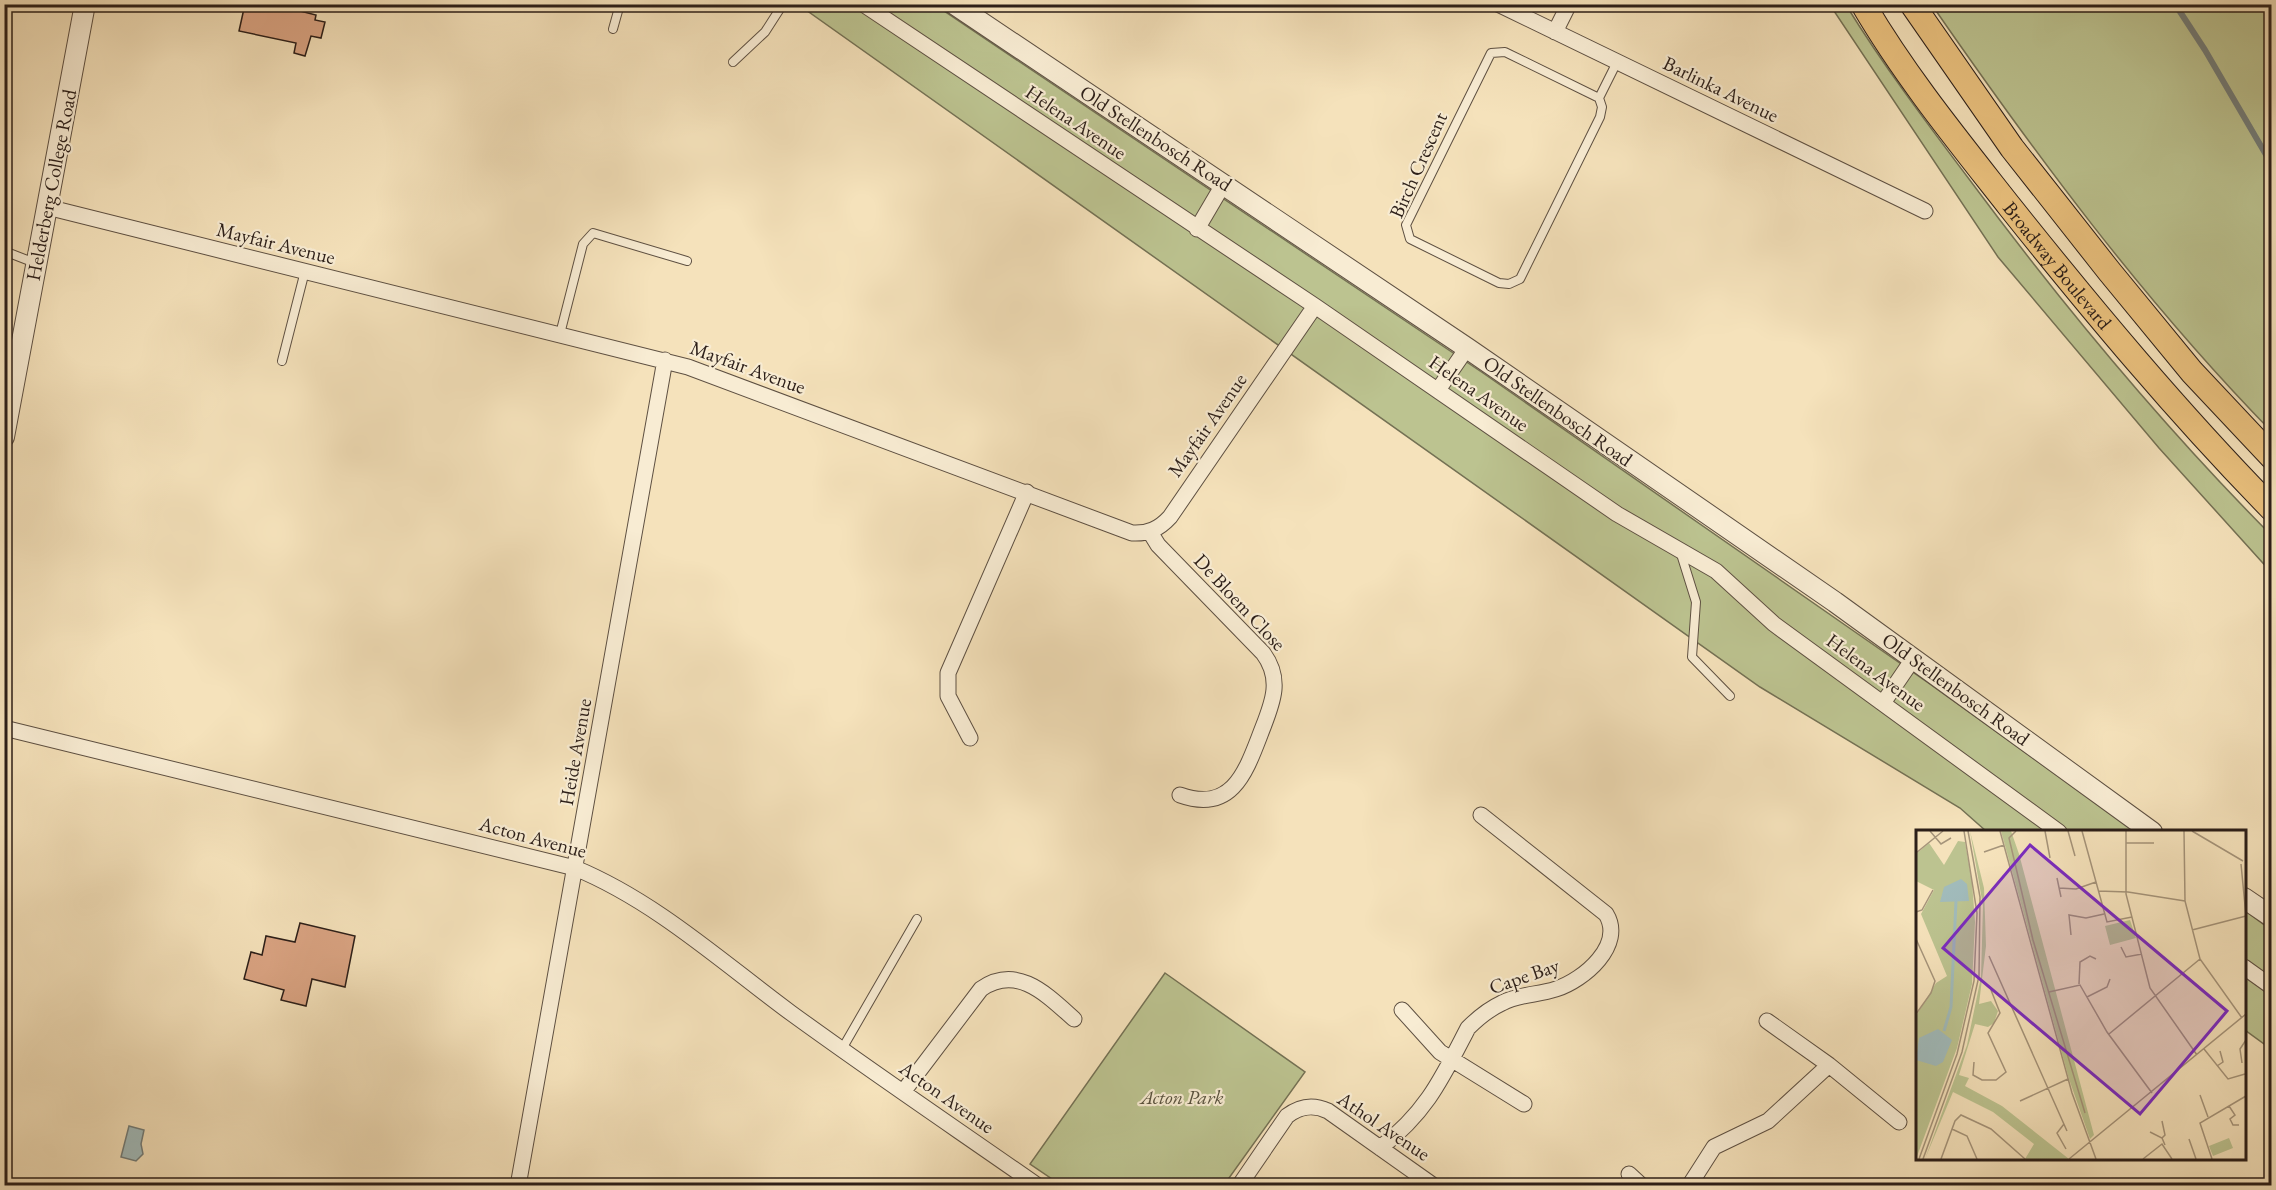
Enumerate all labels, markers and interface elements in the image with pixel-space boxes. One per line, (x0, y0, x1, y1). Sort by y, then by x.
street label: Barlinka Avenue (1659, 50, 1783, 128)
street label: Helena Avenue (1020, 79, 1132, 165)
street label: Old Stellenbosch Road (1075, 79, 1238, 197)
street label: Helderberg College Road (20, 86, 82, 283)
street label: Birch Crescent (1383, 107, 1453, 222)
street label: Broadway Boulevard (1997, 196, 2118, 335)
street label: Mayfair Avenue (214, 216, 338, 270)
street label: Mayfair Avenue (687, 334, 809, 400)
street label: Helena Avenue (1424, 349, 1534, 437)
street label: Old Stellenbosch Road (1478, 350, 1638, 473)
street label: Mayfair Avenue (1162, 368, 1252, 482)
street label: De Bloem Close (1188, 548, 1292, 656)
street label: Helena Avenue (1821, 627, 1931, 717)
street label: Old Stellenbosch Road (1877, 627, 2036, 752)
street label: Heide Avenue (553, 696, 597, 808)
street label: Acton Avenue (475, 810, 590, 864)
inset map (1916, 830, 2246, 1160)
street label: Cape Bay (1485, 952, 1563, 1000)
street label: Acton Avenue (894, 1054, 1000, 1139)
park label: Acton Park (1138, 1084, 1224, 1110)
street label: Athol Avenue (1332, 1085, 1435, 1167)

